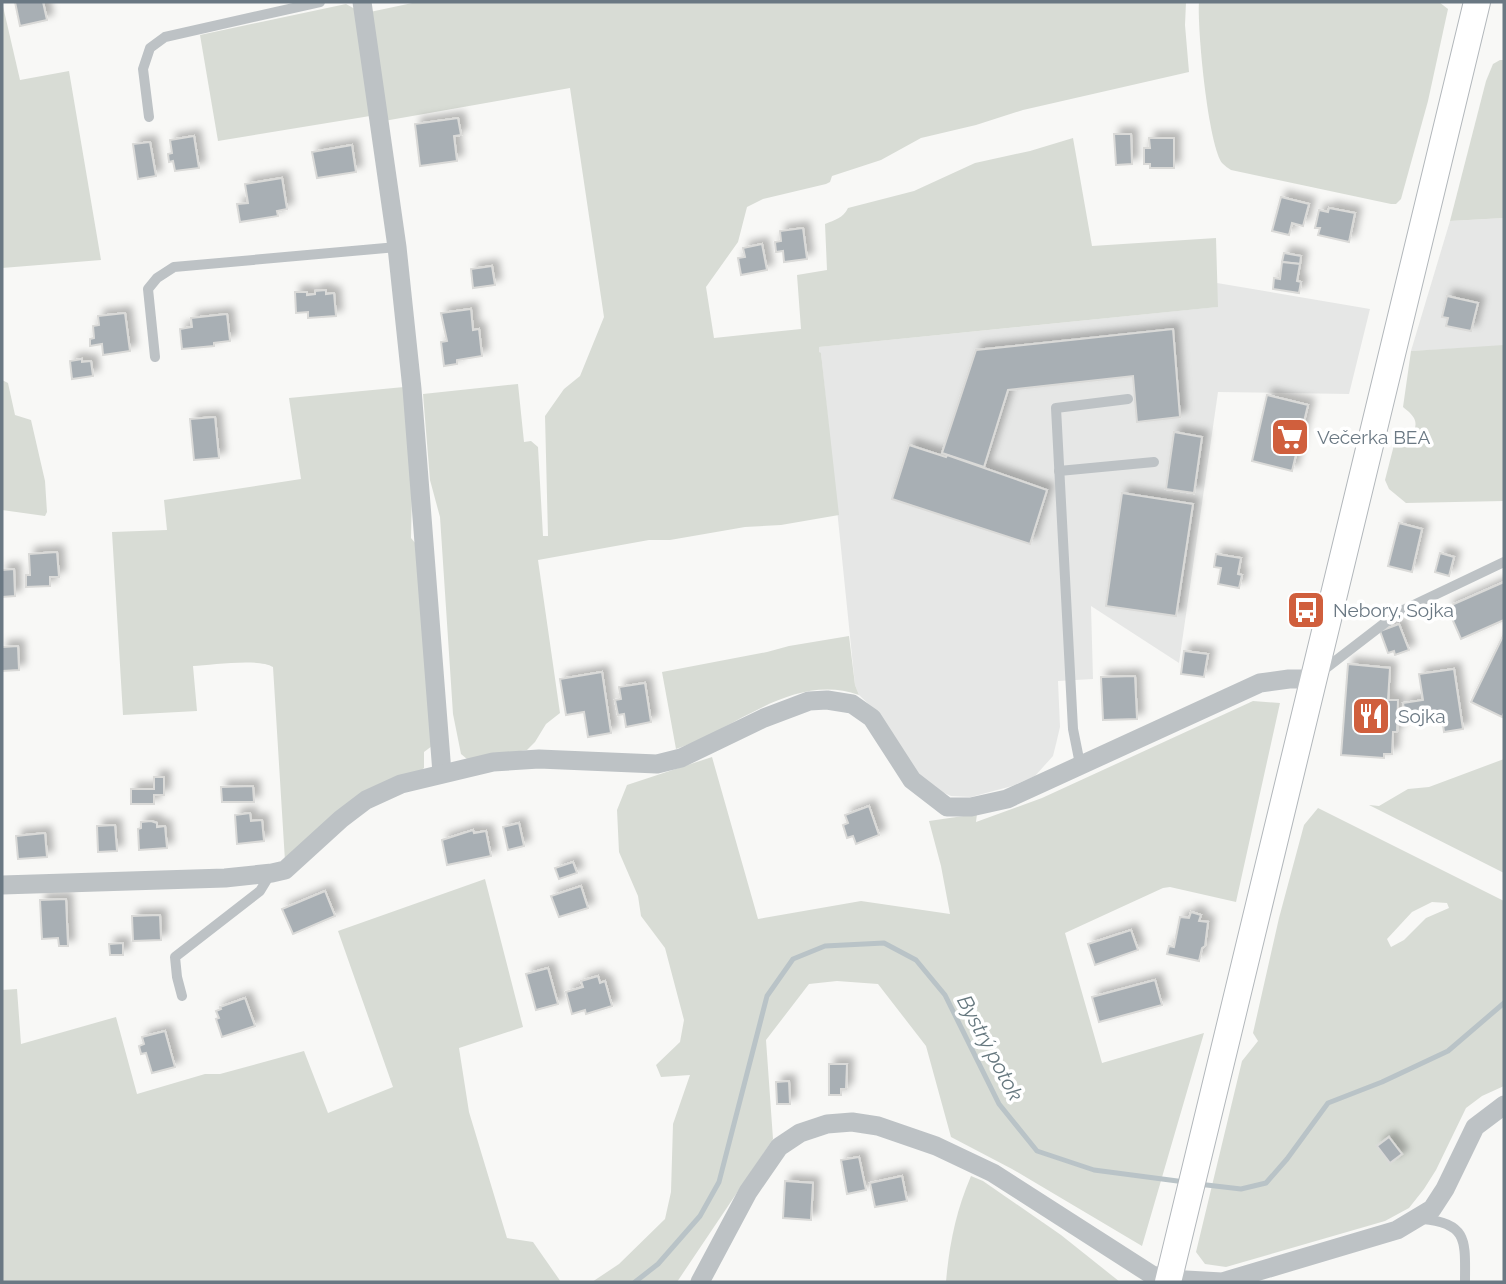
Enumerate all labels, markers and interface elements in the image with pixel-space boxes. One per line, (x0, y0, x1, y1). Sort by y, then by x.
supermarket icon: Večerka BEA (1269, 416, 1311, 458)
place label: Večerka BEA (1317, 426, 1430, 448)
bus stop icon: Nebory, Sojka (1285, 589, 1327, 631)
place label: Nebory, Sojka (1333, 599, 1454, 621)
restaurant icon: Sojka (1350, 695, 1392, 737)
place label: Sojka (1398, 705, 1446, 727)
water label: Bystrý potok (952, 991, 1029, 1105)

